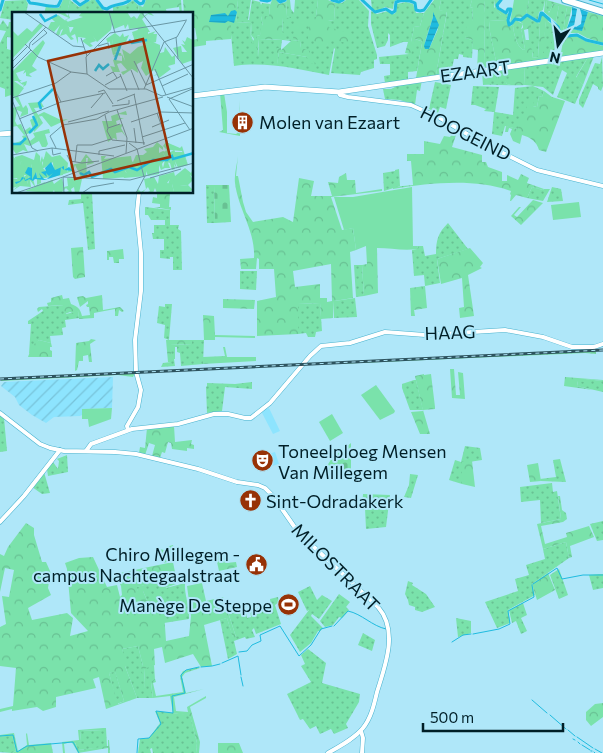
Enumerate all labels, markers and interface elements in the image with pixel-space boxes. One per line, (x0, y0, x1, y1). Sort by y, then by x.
inset map (12, 12, 194, 194)
north arrow (533, 20, 583, 70)
text: N (548, 49, 562, 68)
street label: EZAART (438, 55, 512, 87)
street label: HOOGEIND (417, 101, 515, 165)
building icon: Molen van Ezaart (231, 110, 255, 134)
place label: Molen van Ezaart (259, 111, 400, 133)
street label: HAAG (424, 320, 476, 344)
place label: Toneelploeg Mensen Van Millegem (278, 440, 446, 483)
theatre icon: Toneelploeg Mensen Van Millegem (250, 449, 274, 473)
church icon: Sint-Odradakerk (238, 489, 262, 513)
place label: Sint-Odradakerk (266, 490, 404, 512)
street label: MILOSTRAAT (287, 518, 385, 616)
place label: Chiro Millegem - campus Nachtegaalstraat (33, 543, 240, 586)
public building icon: Chiro Millegem - campus Nachtegaalstraat (244, 552, 268, 576)
sports icon: Manège De Steppe (276, 593, 300, 617)
place label: Manège De Steppe (119, 594, 272, 616)
scale bar (423, 700, 563, 732)
text: 500 m (430, 708, 474, 726)

